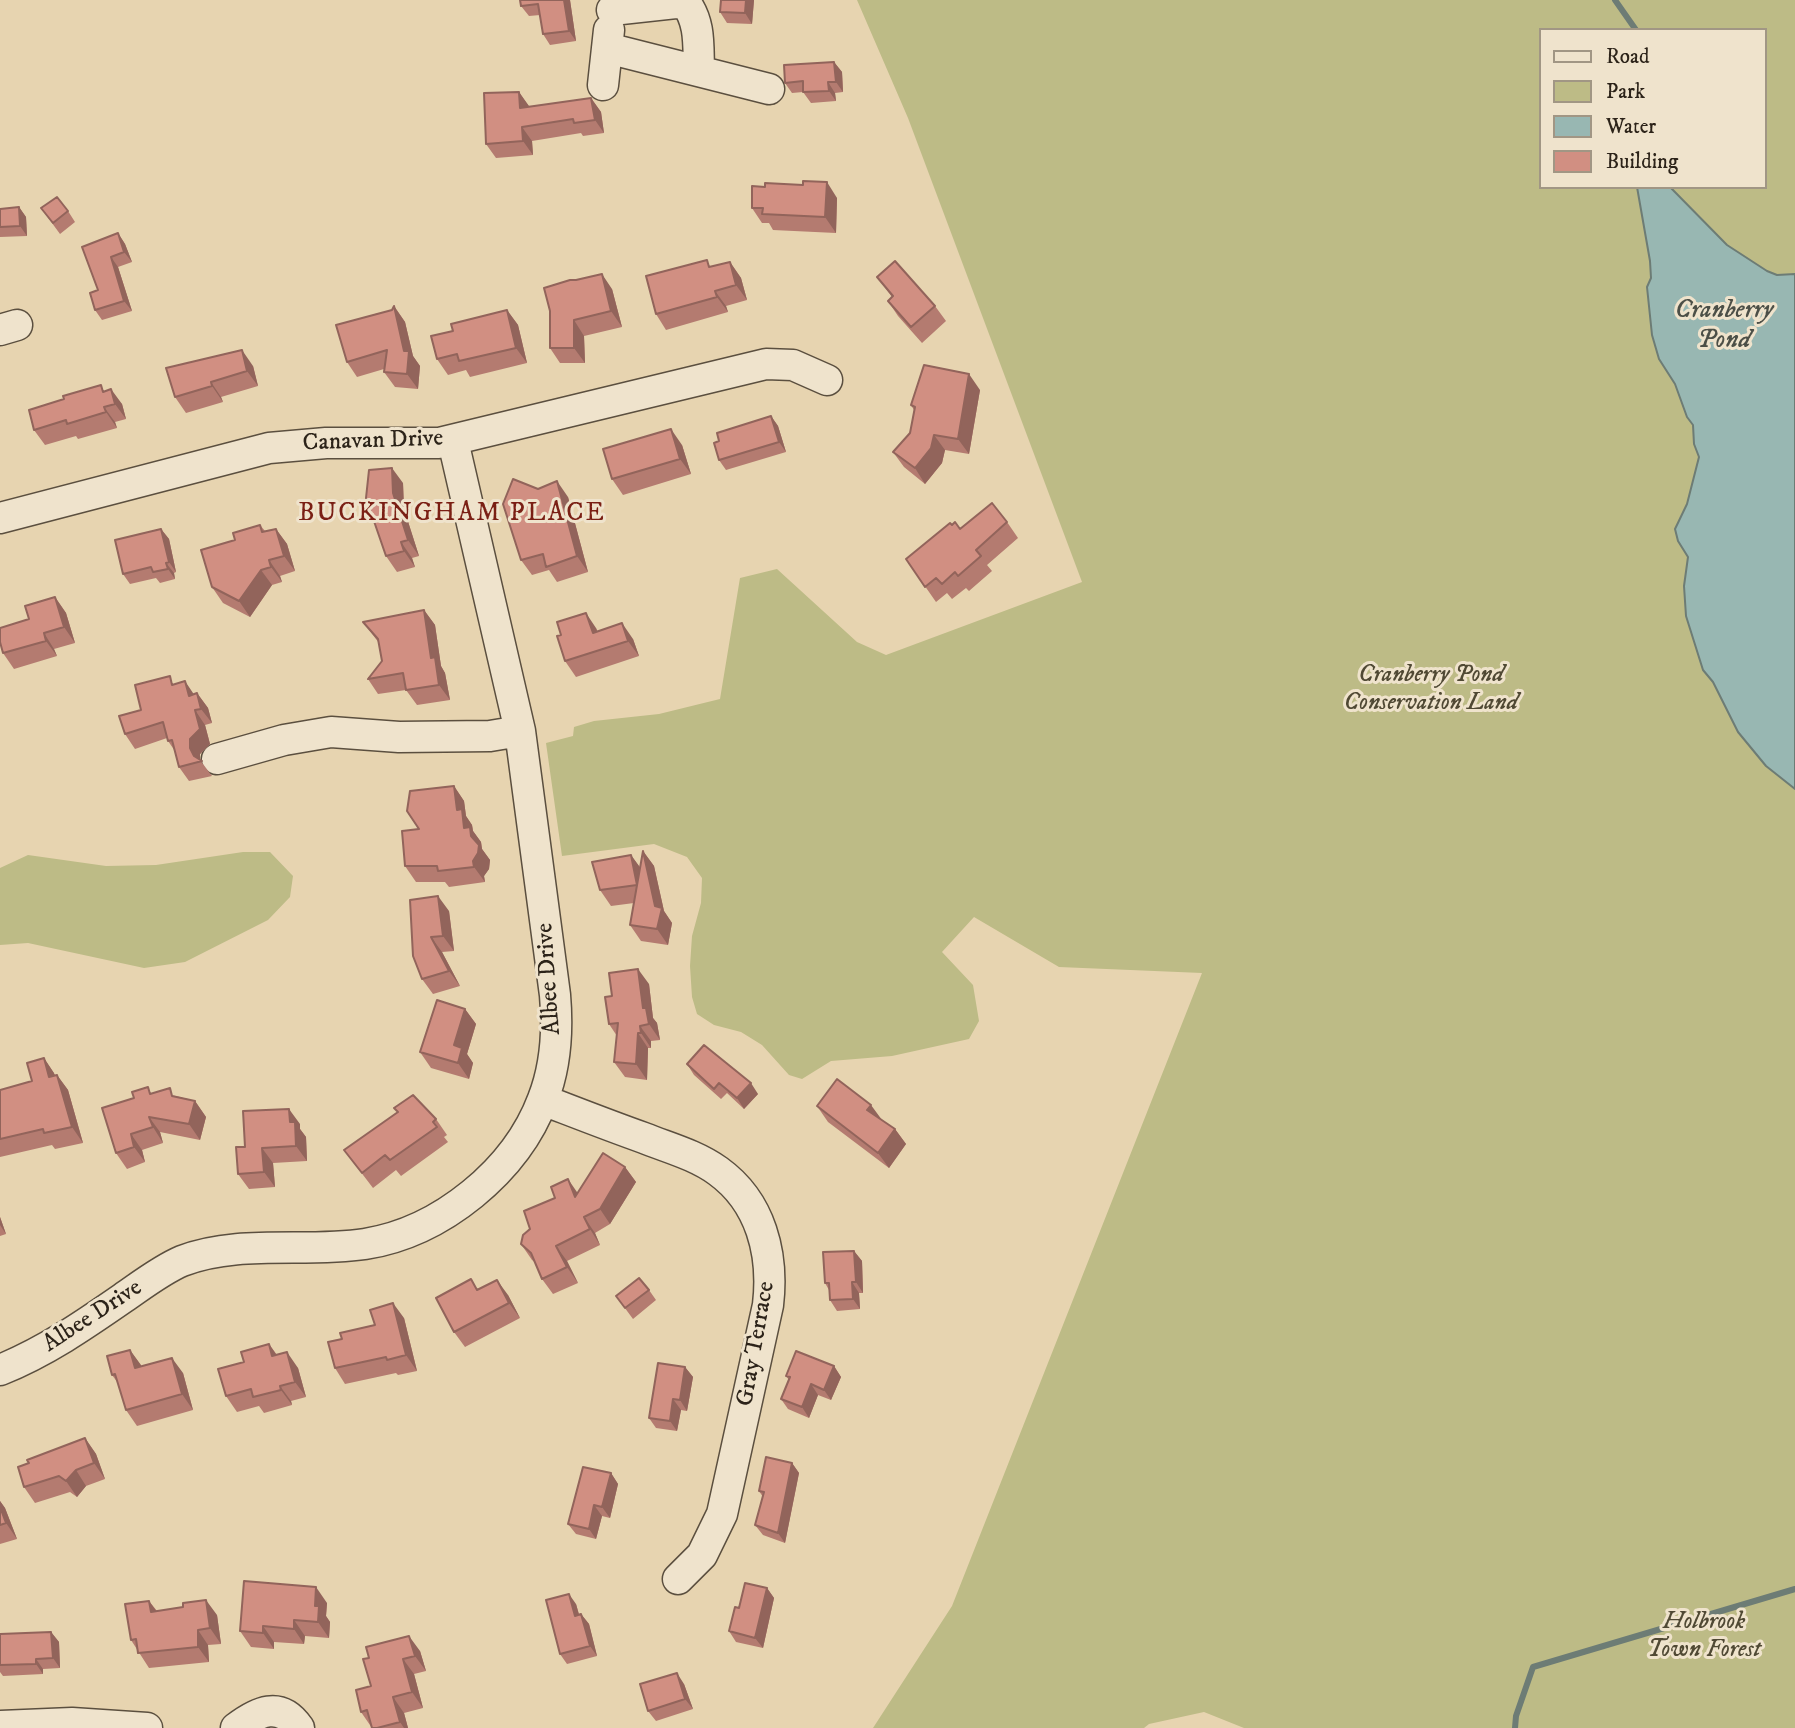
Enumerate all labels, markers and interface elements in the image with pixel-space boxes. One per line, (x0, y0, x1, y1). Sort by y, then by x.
legend (1540, 28, 1767, 189)
text: Road (1606, 44, 1650, 70)
text: Park (1606, 79, 1645, 105)
text: Water (1606, 114, 1656, 140)
text: Building (1606, 149, 1678, 175)
water label: Cranberry Pond (1675, 296, 1773, 358)
street label: Canavan Drive (302, 425, 444, 459)
district label: BUCKINGHAM PLACE (300, 499, 604, 531)
park label: Cranberry Pond Conservation Land (1344, 662, 1518, 718)
street label: Albee Drive (532, 922, 568, 1036)
street label: Albee Drive (38, 1274, 148, 1360)
street label: Gray Terrace (732, 1279, 782, 1409)
park label: Holbrook Town Forest (1647, 1609, 1761, 1665)

